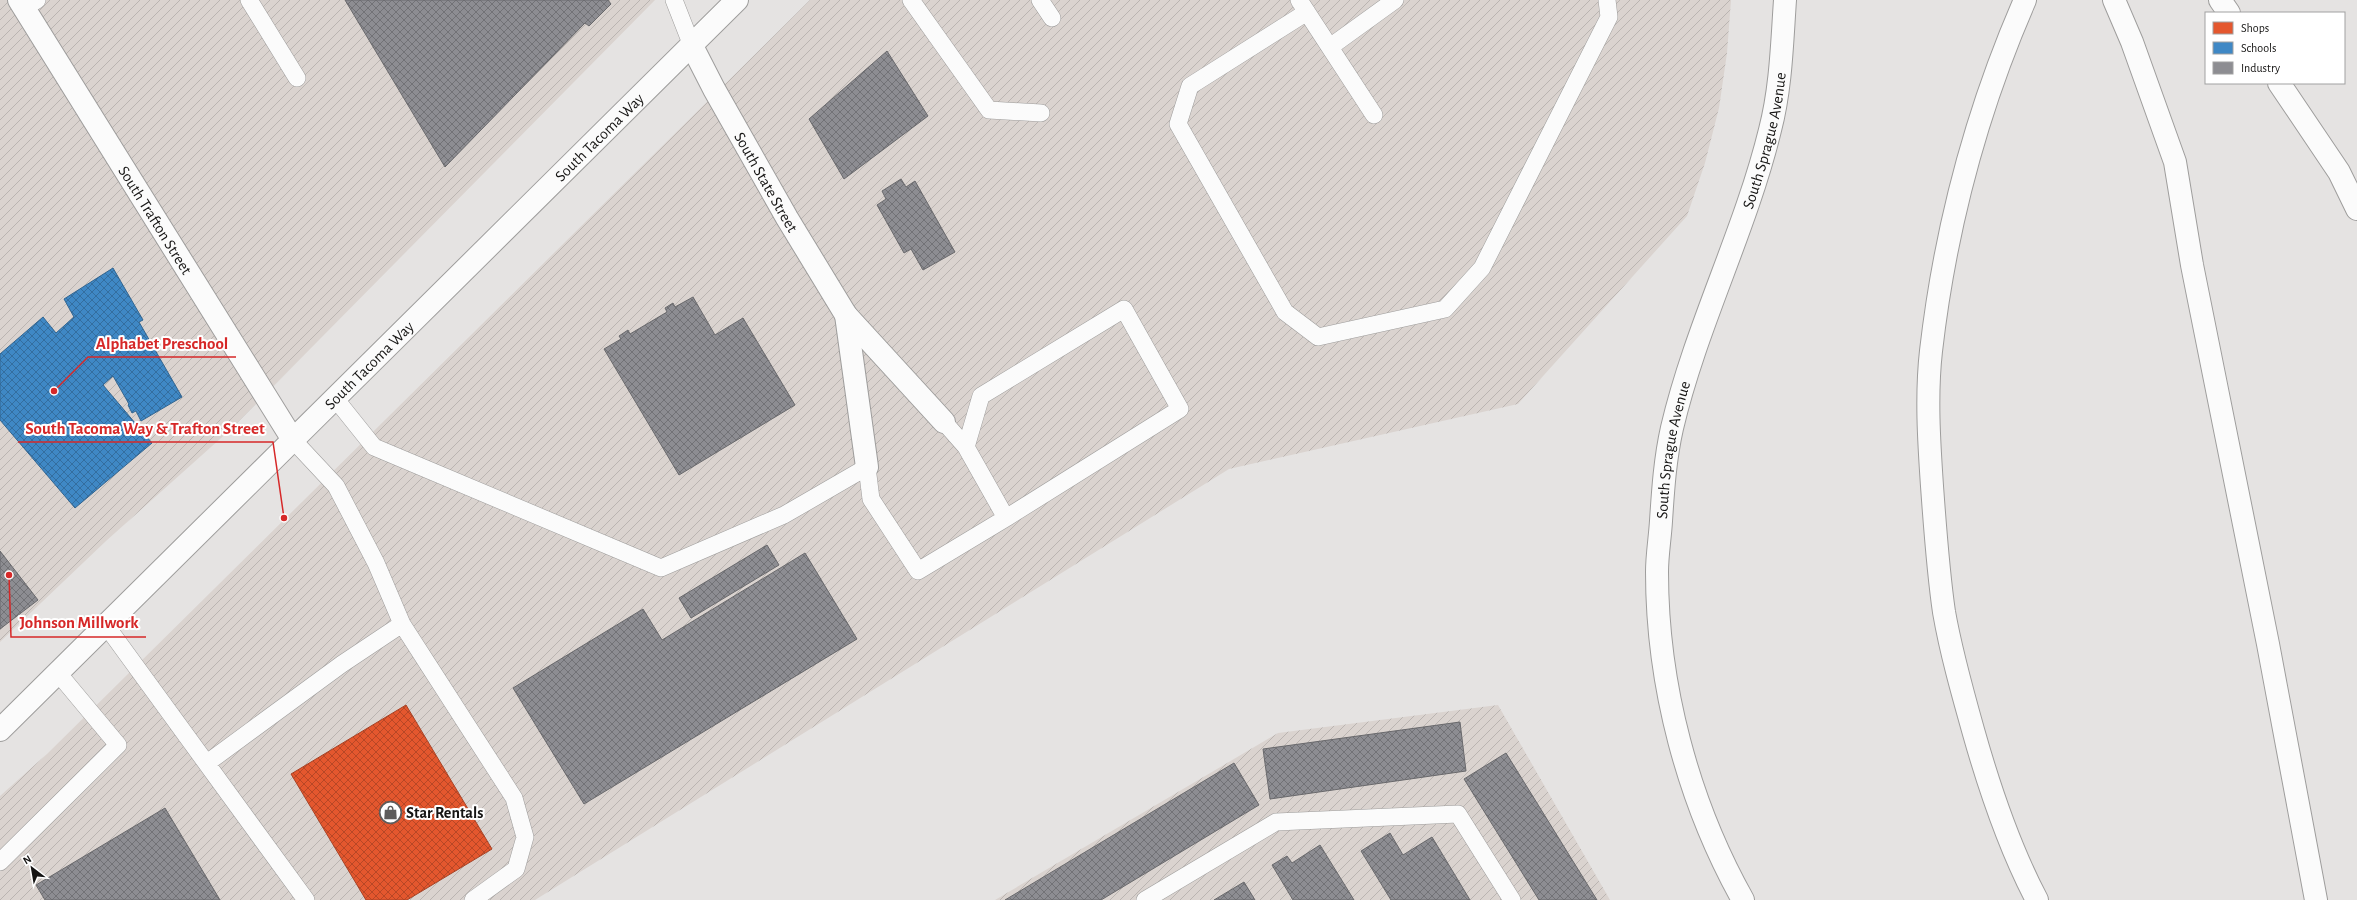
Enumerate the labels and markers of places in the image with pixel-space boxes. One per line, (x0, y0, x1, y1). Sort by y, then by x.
callout: Alphabet Preschool (88, 328, 236, 357)
callout: South Tacoma Way & Trafton Street (18, 413, 273, 442)
callout: Johnson Millwork (11, 608, 146, 637)
shop icon: Star Rentals (378, 799, 404, 825)
place label: Star Rentals (406, 805, 483, 821)

